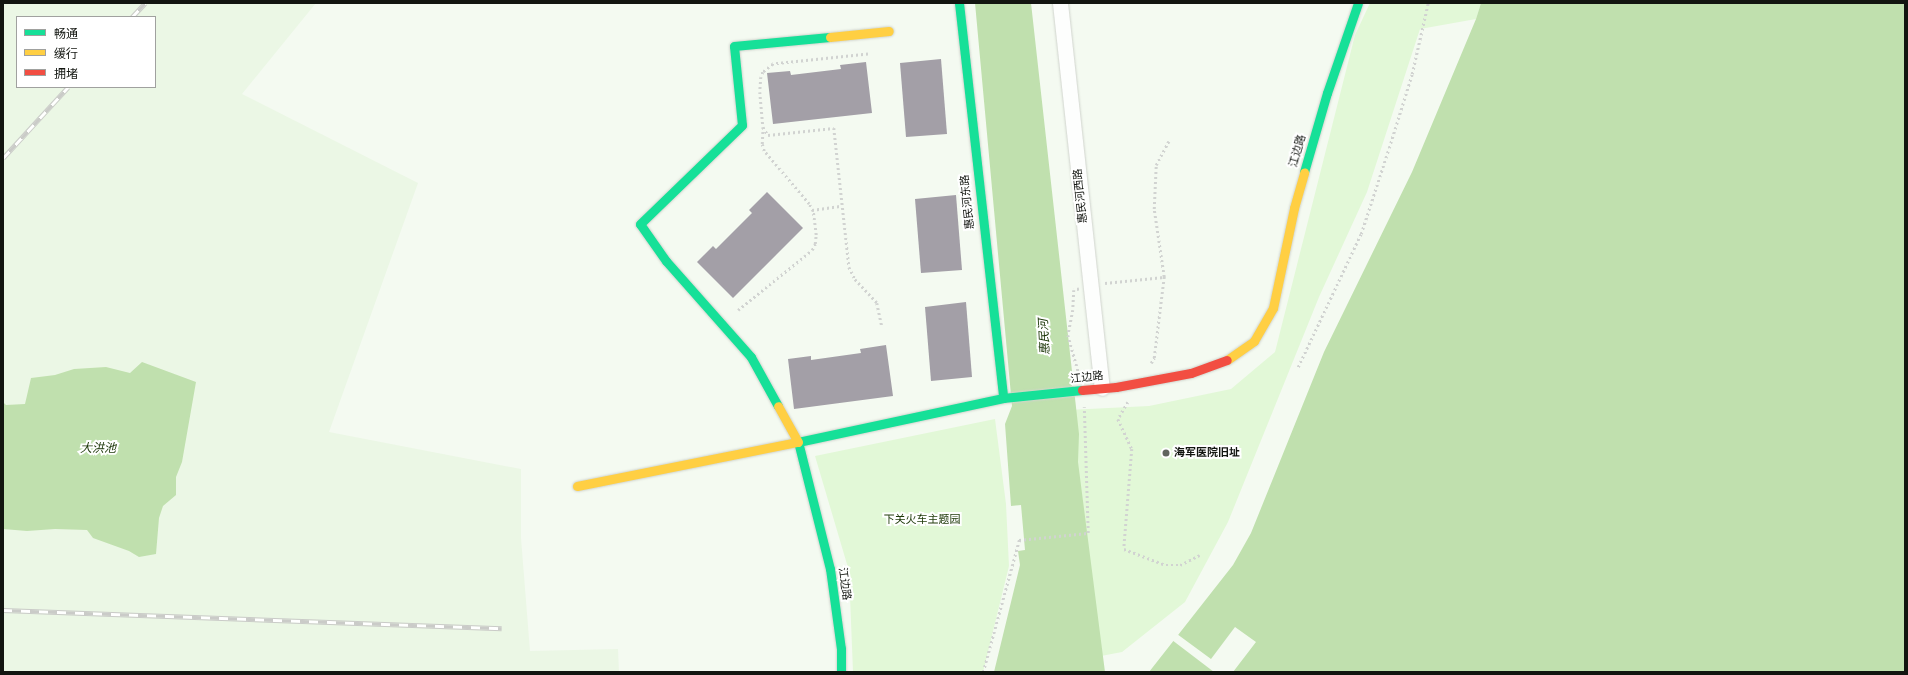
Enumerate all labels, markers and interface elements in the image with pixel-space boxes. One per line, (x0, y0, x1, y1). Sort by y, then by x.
legend (16, 16, 156, 88)
text: 畅通 (54, 27, 78, 41)
text: 缓行 (54, 47, 78, 61)
text: 拥堵 (54, 67, 78, 81)
street label: 江边路 (1287, 133, 1309, 169)
street label: 惠民河西路 (1072, 168, 1090, 224)
street label: 惠民河东路 (959, 174, 977, 230)
water label: 惠民河 (1037, 319, 1053, 355)
street label: 江边路 (1070, 370, 1104, 386)
water label: 大洪池 (80, 442, 116, 456)
place label: 海军医院旧址 (1174, 446, 1240, 460)
marker: 海军医院旧址 (1161, 448, 1171, 458)
park label: 下关火车主题园 (884, 513, 960, 527)
street label: 江边路 (835, 567, 853, 601)

